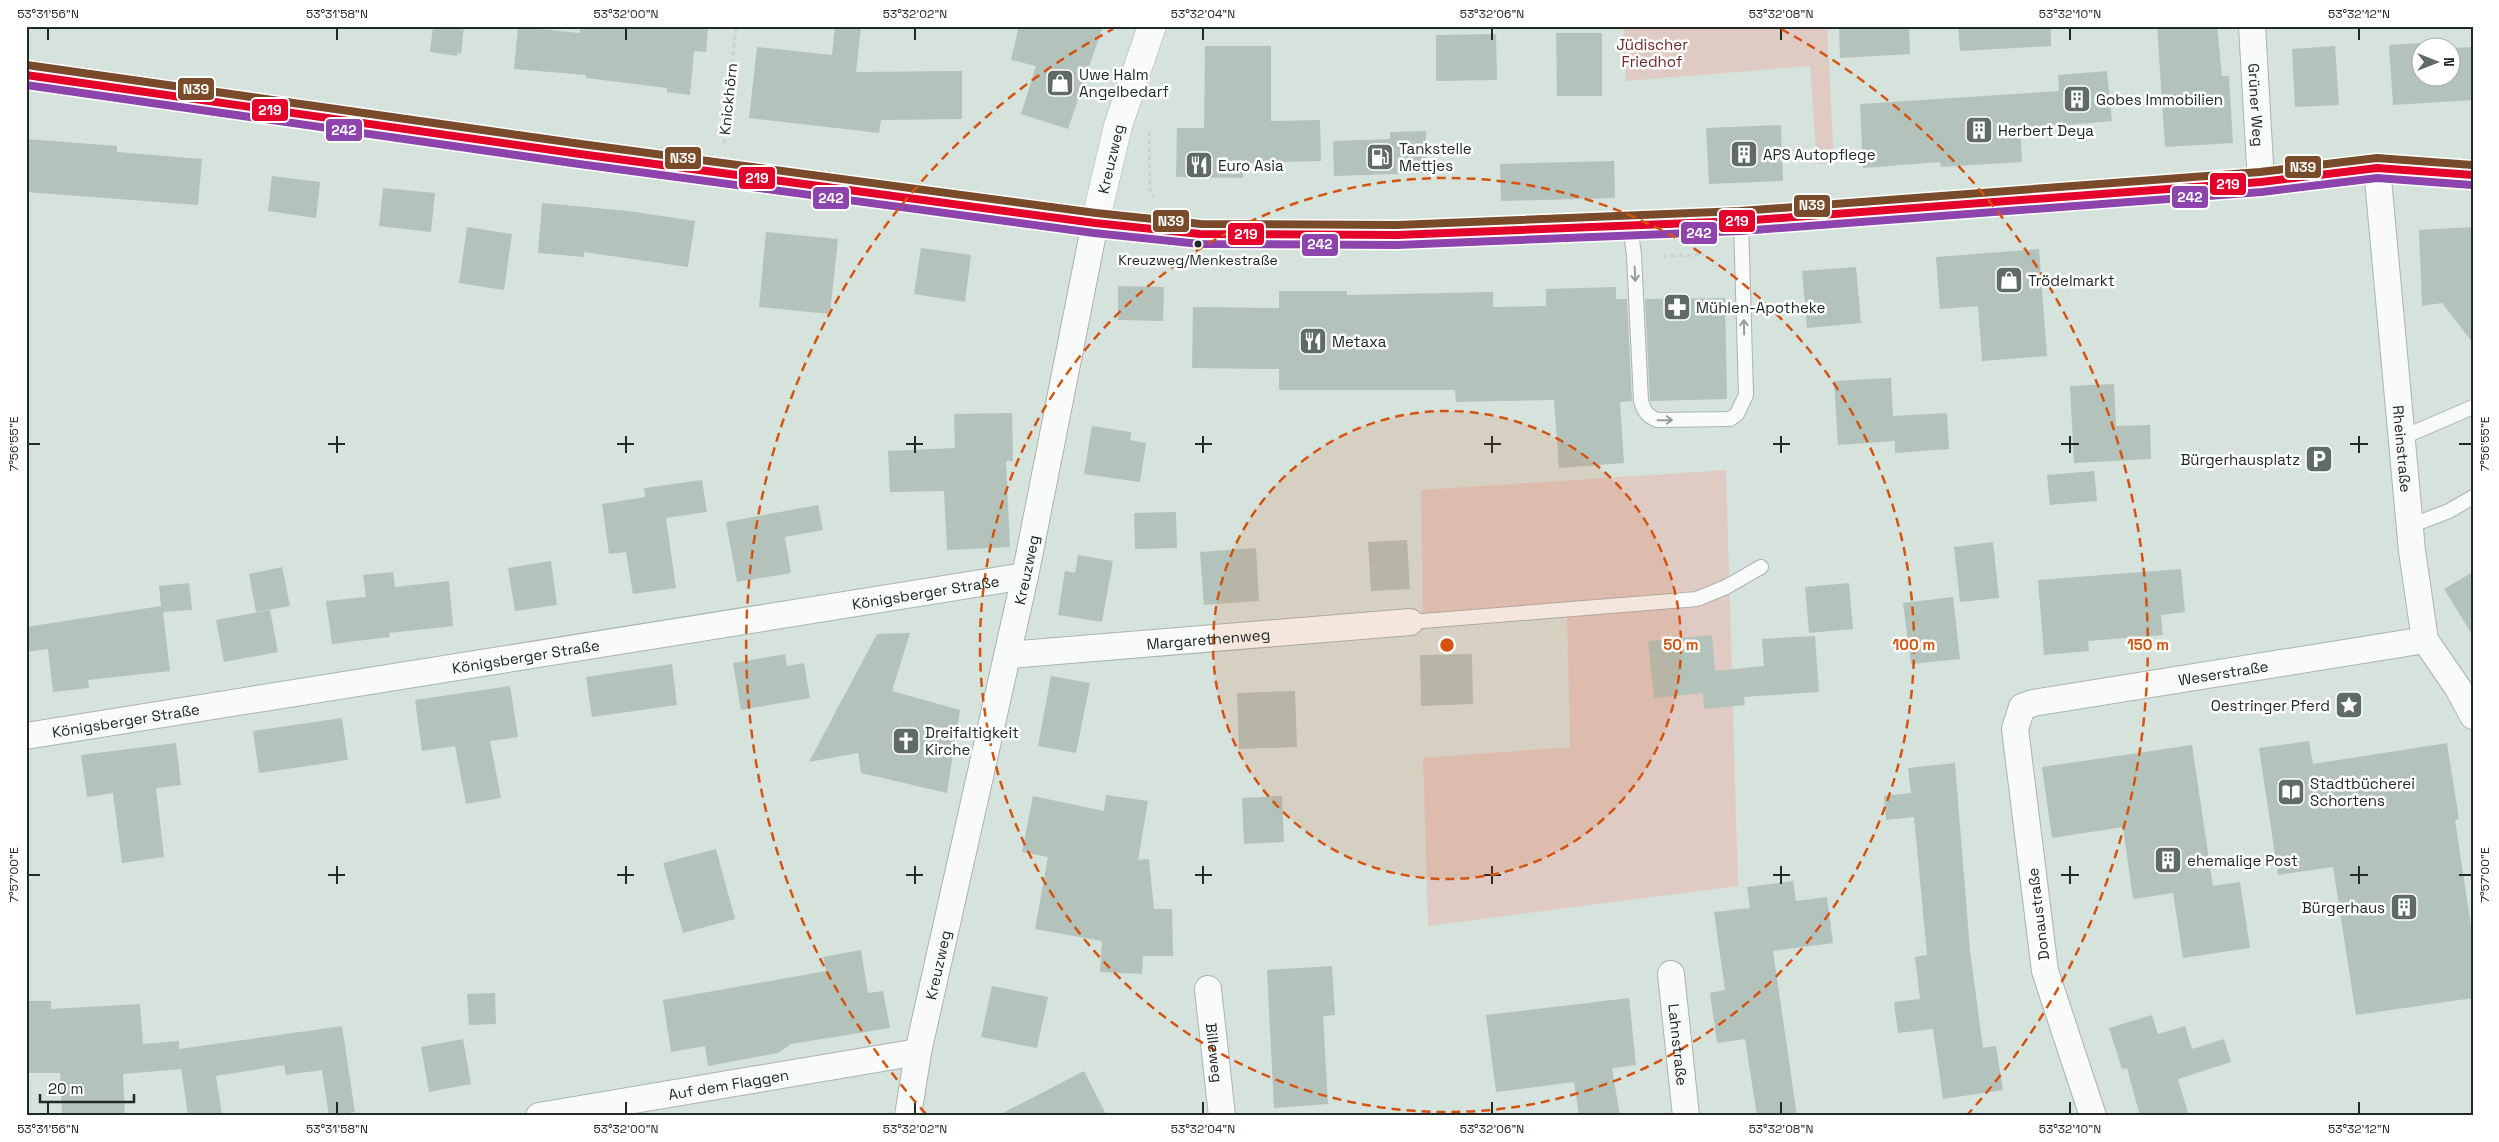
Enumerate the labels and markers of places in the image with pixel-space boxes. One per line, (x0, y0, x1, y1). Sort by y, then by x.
place label: Uwe Halm Angelbedarf (1079, 65, 1169, 101)
shop icon: Uwe Halm Angelbedarf (1045, 68, 1075, 98)
building icon: Gobes Immobilien (2062, 84, 2092, 114)
place label: Gobes Immobilien (2096, 90, 2223, 109)
building icon: Herbert Deya (1964, 115, 1994, 145)
place label: Herbert Deya (1998, 121, 2094, 140)
place label: Tankstelle Mettjes (1399, 139, 1472, 175)
building icon: APS Autopflege (1729, 139, 1759, 169)
fuel station icon: Tankstelle Mettjes (1365, 142, 1395, 172)
place label: APS Autopflege (1763, 145, 1876, 164)
restaurant icon: Euro Asia (1184, 150, 1214, 180)
place label: Euro Asia (1218, 156, 1284, 175)
marker: Kreuzweg/Menkestraße (1193, 239, 1203, 249)
place label: Kreuzweg/Menkestraße (1118, 251, 1278, 269)
shop icon: Trödelmarkt (1994, 265, 2024, 295)
place label: Trödelmarkt (2028, 271, 2115, 290)
pharmacy icon: Mühlen-Apotheke (1662, 292, 1692, 322)
place label: Mühlen-Apotheke (1696, 298, 1825, 317)
restaurant icon: Metaxa (1298, 326, 1328, 356)
place label: Metaxa (1332, 332, 1387, 351)
parking icon: Bürgerhausplatz (2304, 444, 2334, 474)
place label: Bürgerhausplatz (2180, 450, 2300, 469)
centre of rings (1438, 636, 1456, 654)
place icon: Oestringer Pferd (2334, 690, 2364, 720)
place label: Oestringer Pferd (2211, 696, 2330, 715)
place label: Dreifaltigkeit Kirche (925, 723, 1019, 759)
church icon: Dreifaltigkeit Kirche (891, 726, 921, 756)
place label: Stadtbücherei Schortens (2310, 774, 2415, 810)
library icon: Stadtbücherei Schortens (2276, 777, 2306, 807)
building icon: ehemalige Post (2153, 845, 2183, 875)
place label: ehemalige Post (2187, 851, 2298, 870)
building icon: Bürgerhaus (2389, 892, 2419, 922)
place label: Bürgerhaus (2302, 898, 2385, 917)

